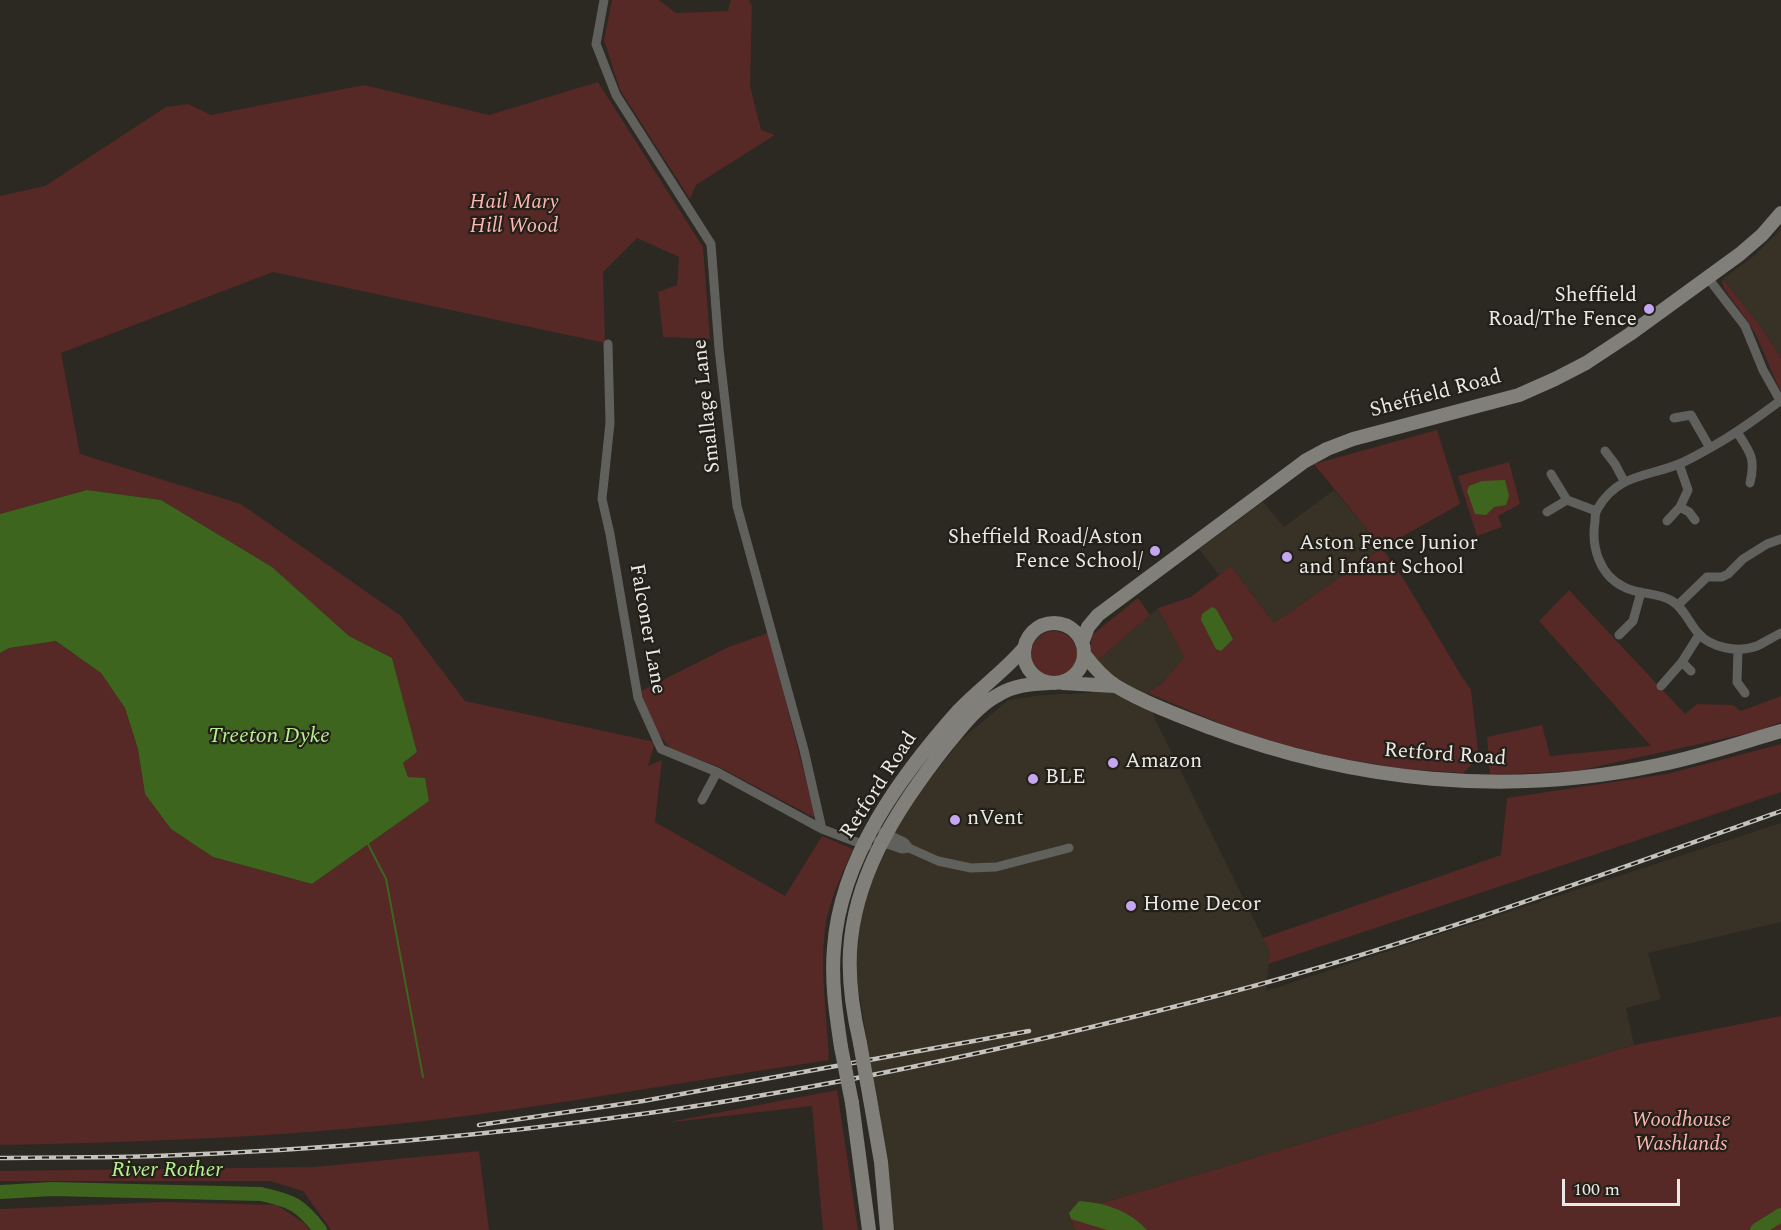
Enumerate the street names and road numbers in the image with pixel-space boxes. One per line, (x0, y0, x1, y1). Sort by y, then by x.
street label: Smallage Lane (688, 338, 728, 474)
street label: Sheffield Road (1367, 365, 1505, 425)
street label: Falconer Lane (622, 562, 670, 696)
street label: Retford Road (836, 728, 924, 844)
street label: Retford Road (1383, 739, 1507, 773)

